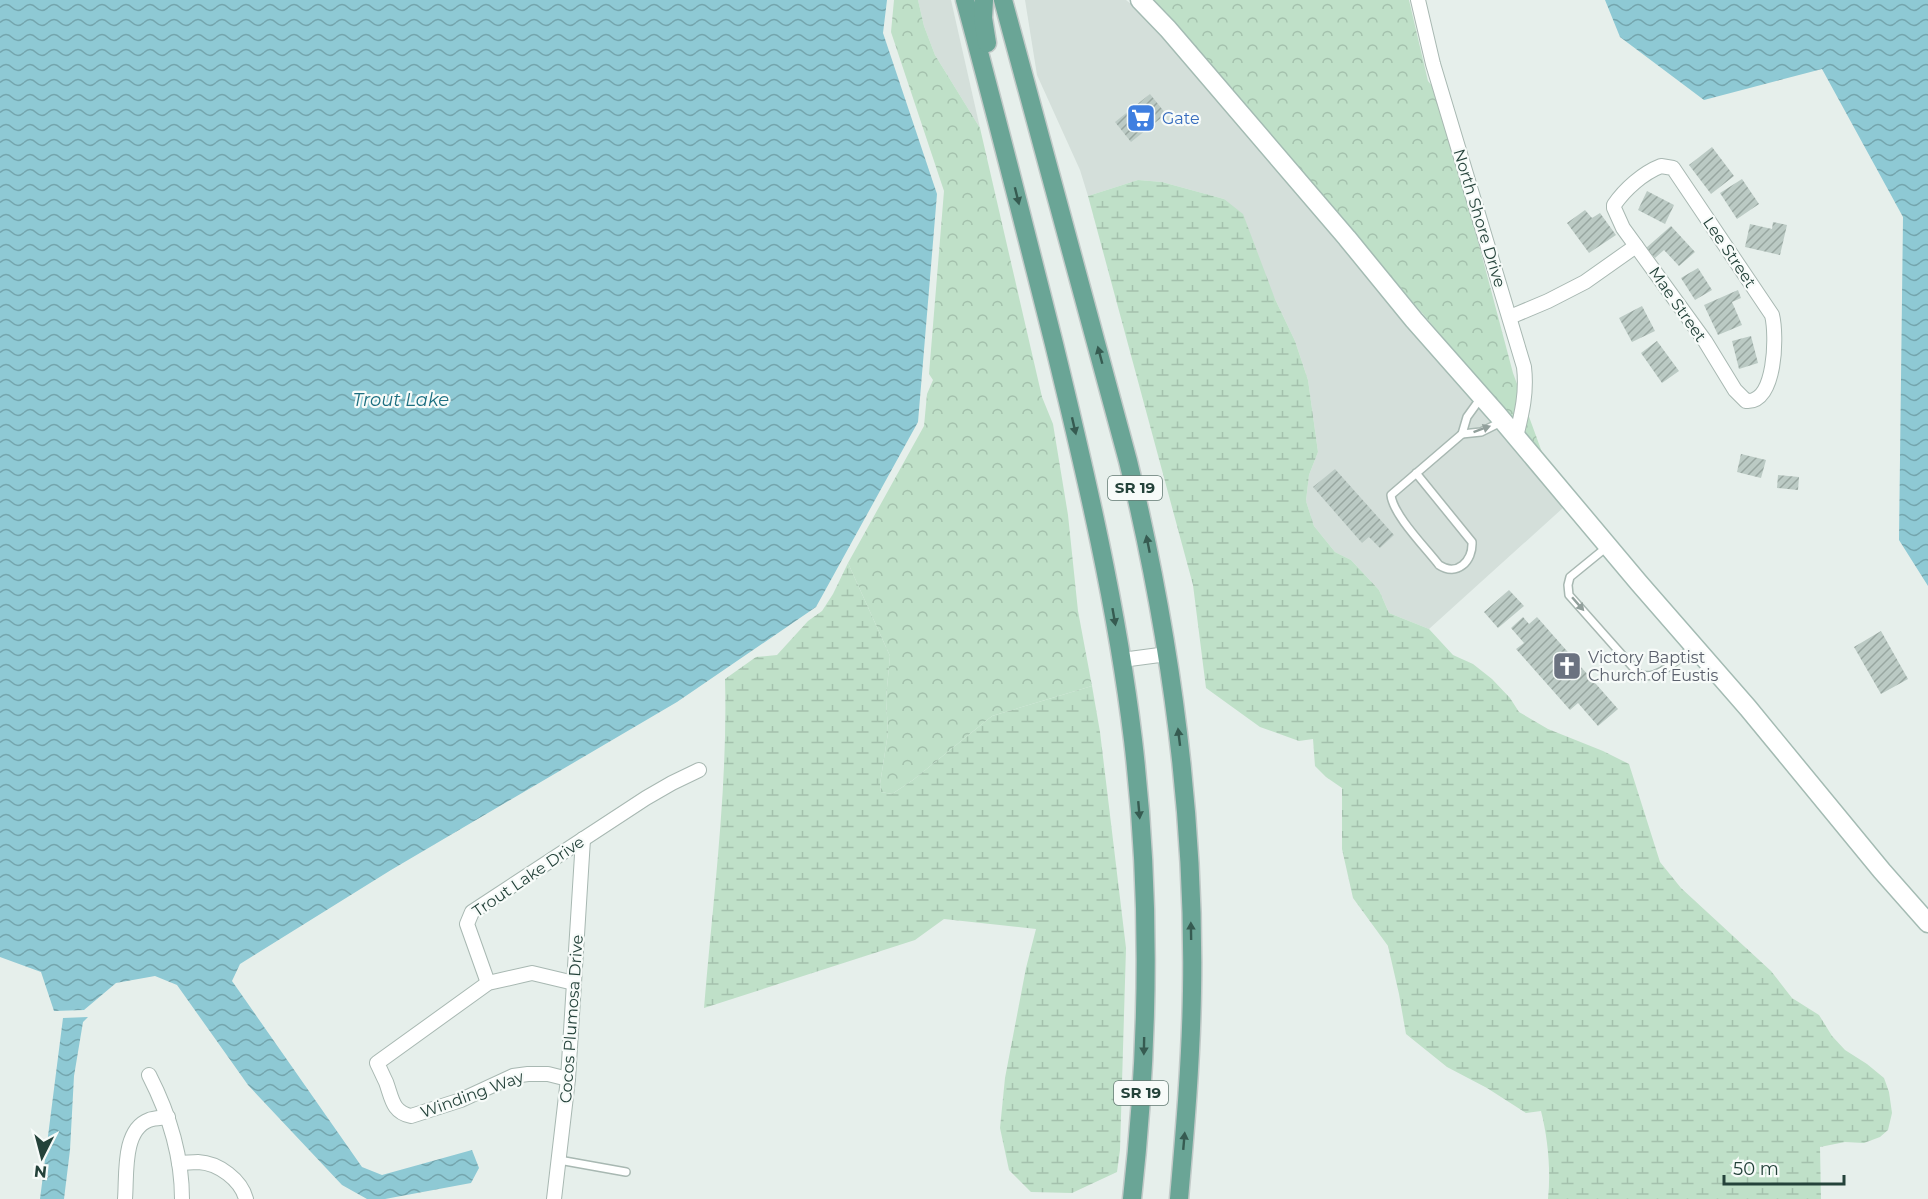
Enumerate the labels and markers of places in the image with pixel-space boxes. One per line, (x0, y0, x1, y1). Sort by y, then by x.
supermarket icon: Gate (1125, 102, 1157, 134)
place label: Gate (1162, 109, 1200, 128)
place label: Victory Baptist Church of Eustis (1588, 648, 1719, 685)
church icon: Victory Baptist Church of Eustis (1551, 650, 1583, 682)

